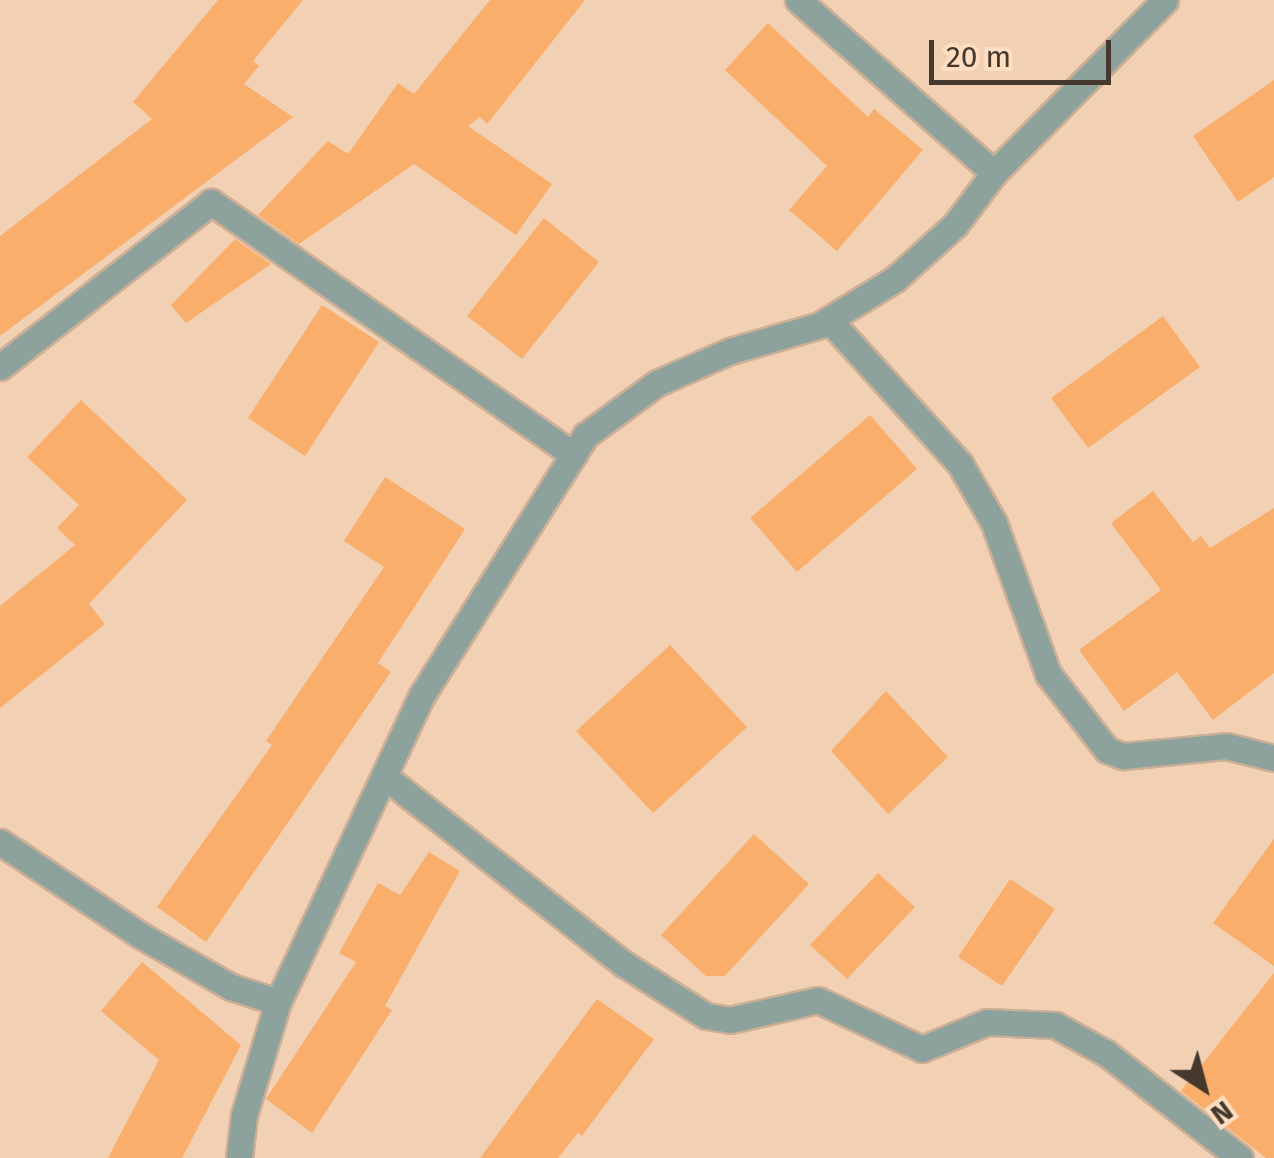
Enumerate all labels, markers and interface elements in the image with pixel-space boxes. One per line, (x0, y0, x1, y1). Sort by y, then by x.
scale bar (934, 20, 1116, 82)
text: 20 m (946, 39, 1011, 75)
north arrow (1154, 1038, 1254, 1138)
text: N (1205, 1094, 1239, 1131)

